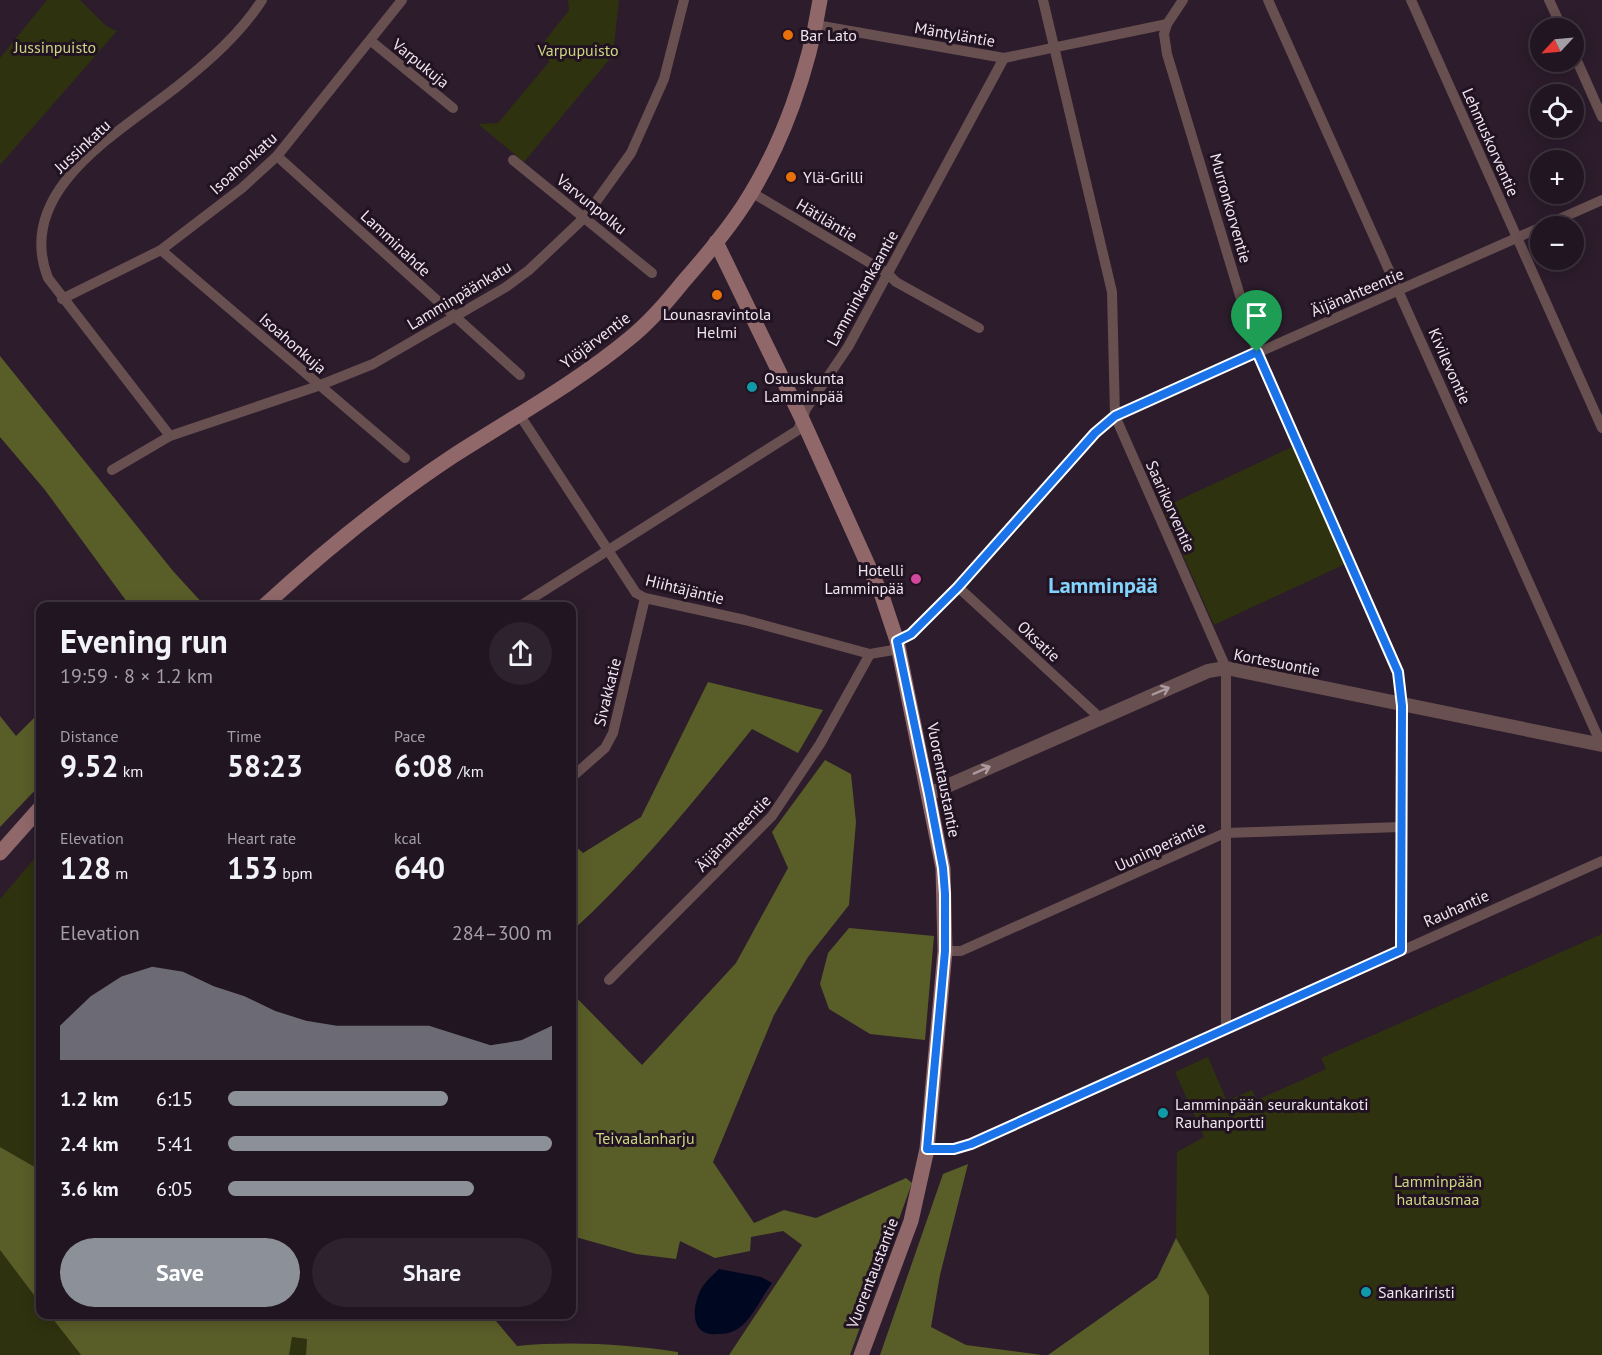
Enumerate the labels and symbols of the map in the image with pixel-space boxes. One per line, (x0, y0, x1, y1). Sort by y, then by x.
street label: Mäntyläntie (913, 17, 997, 51)
north arrow (1530, 18, 1584, 72)
place label: Bar Lato (800, 25, 857, 45)
marker: Bar Lato (781, 28, 795, 42)
street label: Varpukuja (388, 33, 454, 92)
park label: Jussinpuisto (13, 37, 96, 57)
park label: Varpupuisto (536, 40, 619, 60)
street label: Lehmuskorventie (1458, 85, 1524, 199)
street label: Jussinkatu (49, 115, 114, 178)
street label: Isoahonkatu (205, 128, 281, 198)
street label: Murronkorventie (1206, 151, 1256, 265)
place label: Ylä-Grilli (803, 167, 863, 187)
street label: Varvunpolku (552, 169, 631, 239)
marker: Ylä-Grilli (784, 170, 798, 184)
street label: Hätiläntie (793, 194, 861, 246)
street label: Lamminahde (357, 206, 435, 280)
street label: Lamminkankaantie (822, 227, 902, 349)
street label: Lamminpäänkatu (403, 256, 515, 334)
street label: Äijänahteentie (1307, 263, 1407, 321)
marker: Lounasravintola Helmi (710, 288, 724, 302)
pin (1231, 290, 1282, 352)
place label: Lounasravintola Helmi (663, 304, 771, 342)
street label: Ylöjärventie (556, 307, 634, 373)
street label: Isoahonkuja (255, 308, 331, 378)
street label: Kivilevontie (1424, 325, 1476, 407)
place label: Osuuskunta Lamminpää (764, 368, 844, 406)
marker: Osuuskunta Lamminpää (745, 380, 759, 394)
street label: Saarikorventie (1142, 457, 1200, 555)
place label: Hotelli Lamminpää (825, 560, 904, 598)
street label: Hiihtäjäntie (644, 570, 726, 608)
district label: Lamminpää (1048, 571, 1158, 599)
marker: Hotelli Lamminpää (909, 572, 923, 586)
street label: Oksatie (1013, 616, 1065, 666)
street label: Kortesuontie (1232, 644, 1322, 680)
street label: Sivakkatie (589, 656, 625, 728)
one-way arrow (1151, 685, 1169, 696)
street label: Vuorentaustantie (923, 720, 965, 839)
one-way arrow (973, 764, 991, 776)
street label: Äijänahteentie (691, 790, 775, 876)
street label: Uuninperäntie (1112, 816, 1208, 876)
street label: Rauhantie (1420, 885, 1492, 931)
place label: Lamminpään seurakuntakoti Rauhanportti (1175, 1094, 1369, 1132)
marker: Lamminpään seurakuntakoti Rauhanportti (1156, 1106, 1170, 1120)
park label: Teivaalanharju (595, 1128, 695, 1148)
park label: Lamminpään hautausmaa (1394, 1171, 1482, 1209)
street label: Vuorentaustantie (841, 1215, 902, 1332)
place label: Sankariristi (1378, 1282, 1455, 1302)
marker: Sankariristi (1359, 1285, 1373, 1299)

